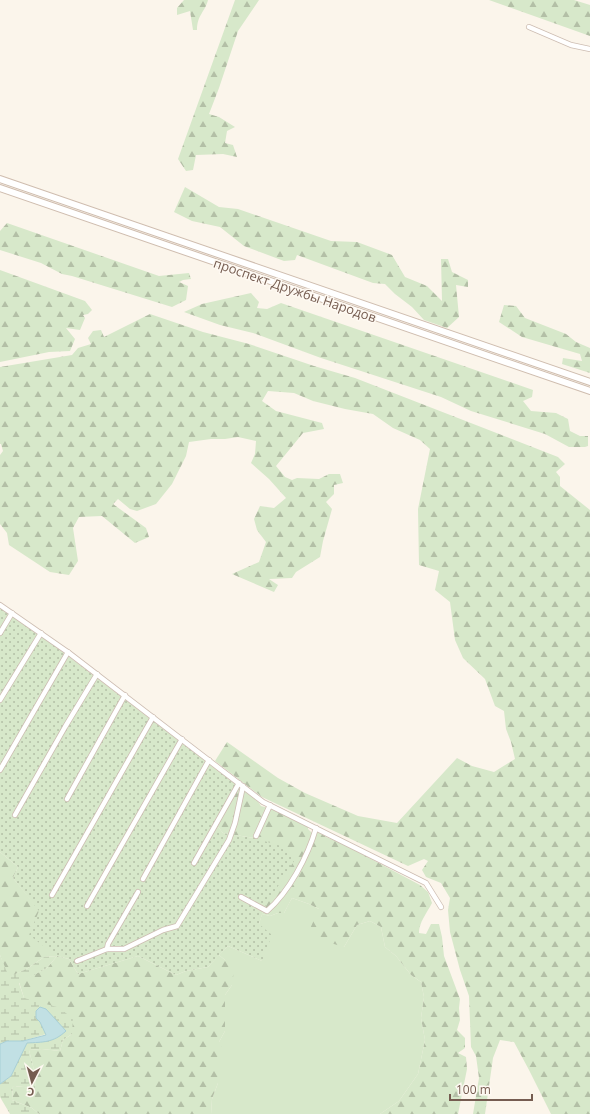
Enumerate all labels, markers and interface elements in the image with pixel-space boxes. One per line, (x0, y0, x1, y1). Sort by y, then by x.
street label: проспект Дружбы Народов (211, 254, 379, 326)
north arrow (12, 1062, 52, 1102)
scale bar (450, 1076, 532, 1102)
text: 100 m (456, 1081, 491, 1098)
text: С (27, 1085, 35, 1100)

